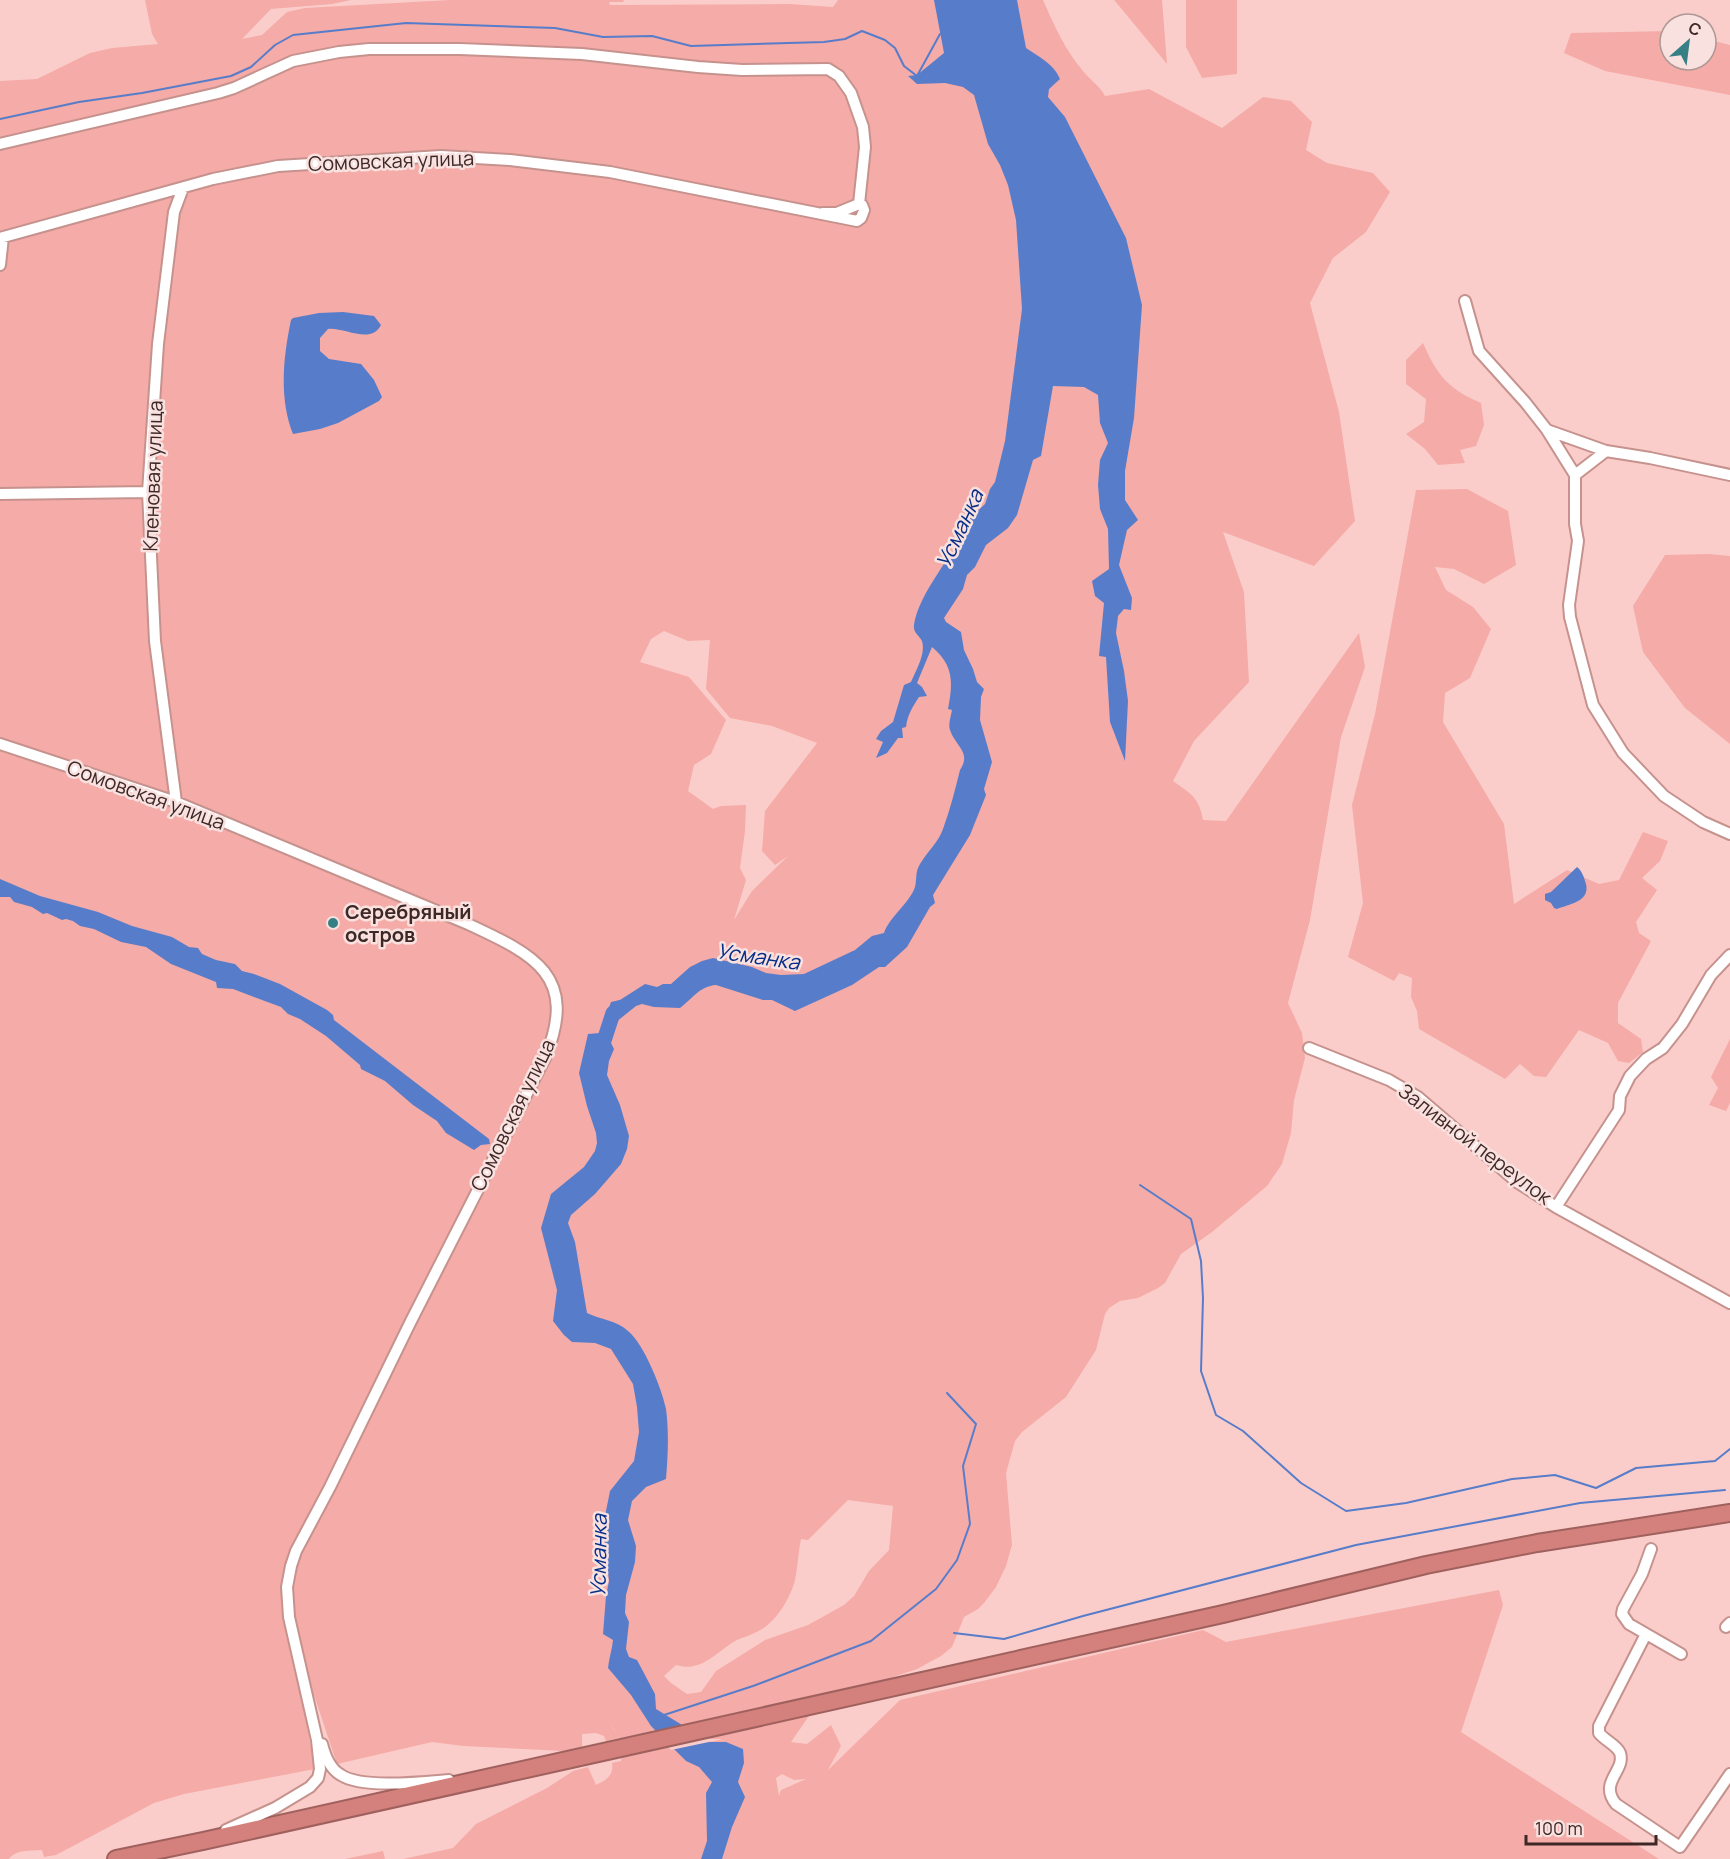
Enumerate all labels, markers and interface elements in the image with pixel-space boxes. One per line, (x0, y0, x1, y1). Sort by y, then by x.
north arrow (1658, 12, 1718, 72)
text: С (1685, 16, 1706, 41)
street label: Сомовская улица (307, 144, 474, 177)
street label: Кленовая улица (136, 400, 169, 552)
water label: Усманка (929, 484, 990, 572)
street label: Сомовская улица (63, 753, 229, 836)
place label: Серебряный остров (345, 898, 472, 948)
marker: Серебряный остров (326, 916, 340, 930)
water label: Усманка (715, 936, 803, 976)
street label: Сомовская улица (464, 1034, 561, 1195)
street label: Заливной переулок (1393, 1077, 1558, 1211)
water label: Усманка (583, 1513, 613, 1598)
scale bar (1526, 1808, 1656, 1846)
text: 100 m (1535, 1816, 1583, 1840)

